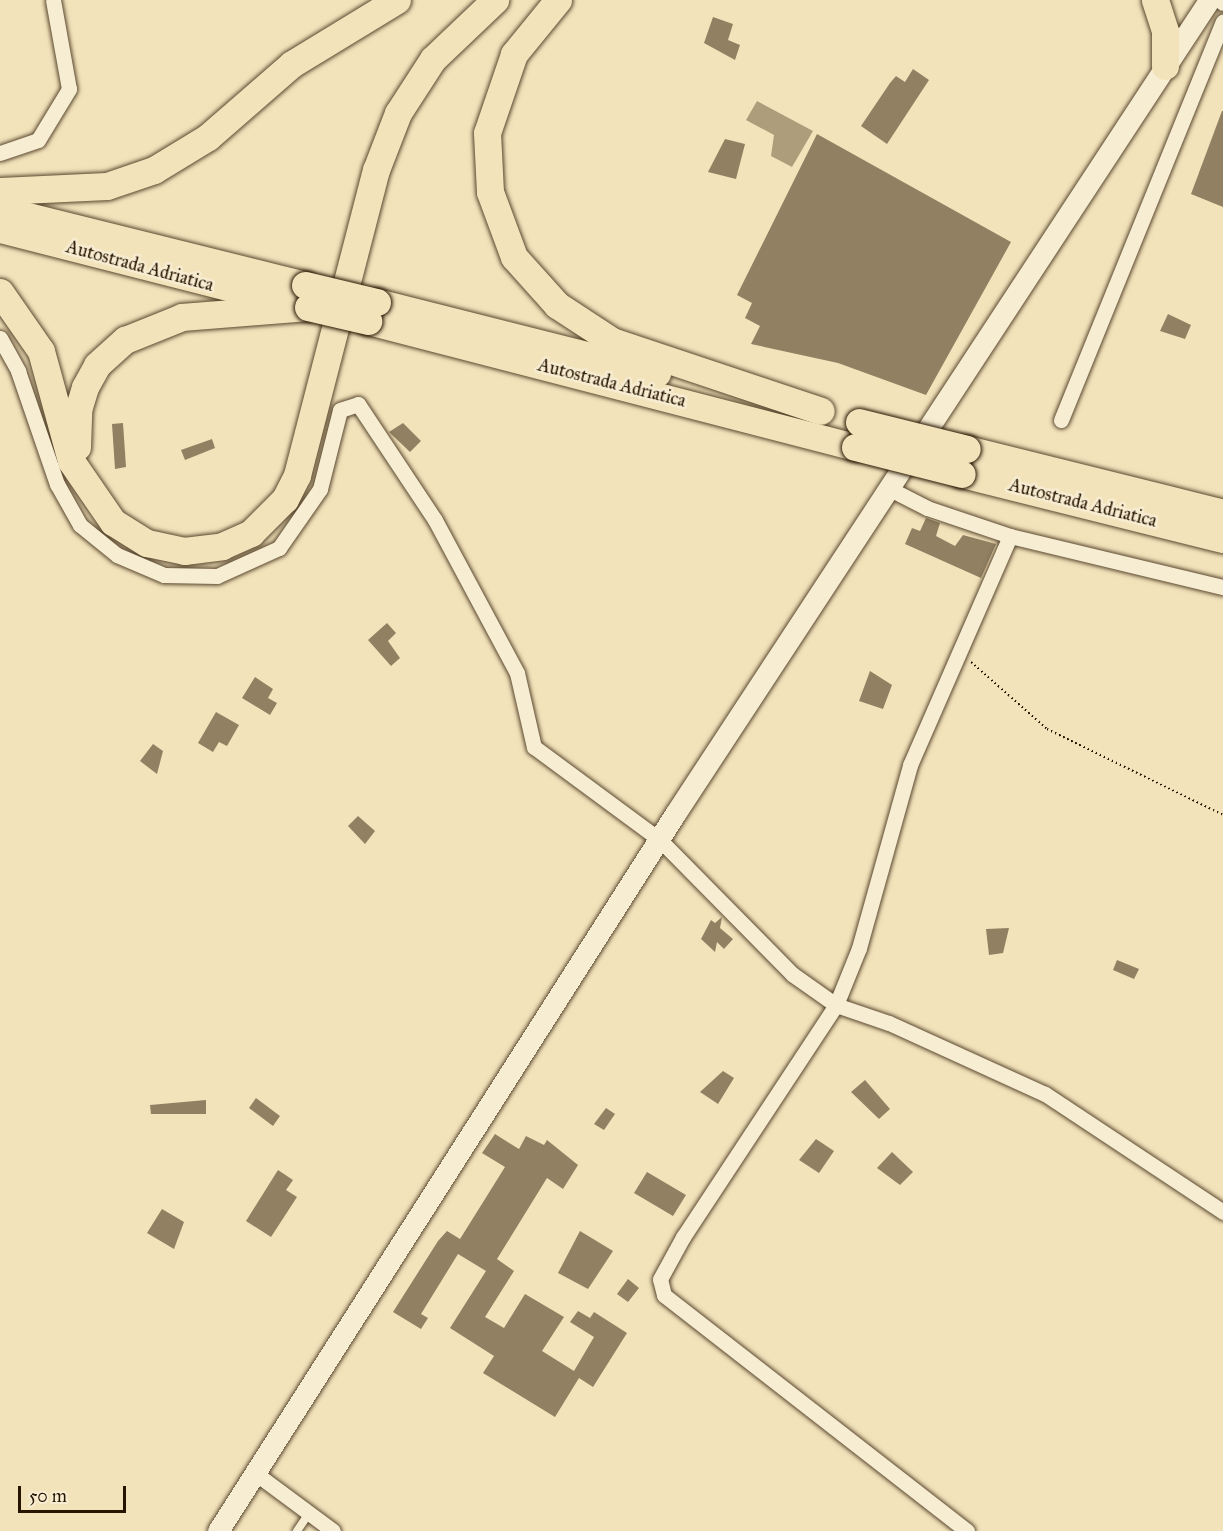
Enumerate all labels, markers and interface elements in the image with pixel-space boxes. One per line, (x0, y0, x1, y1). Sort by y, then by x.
street label: Autostrada Adriatica (64, 236, 216, 296)
street label: Autostrada Adriatica (536, 354, 688, 412)
street label: Autostrada Adriatica (1007, 474, 1159, 532)
scale bar (21, 1474, 129, 1512)
text: 50 m (29, 1485, 67, 1507)

